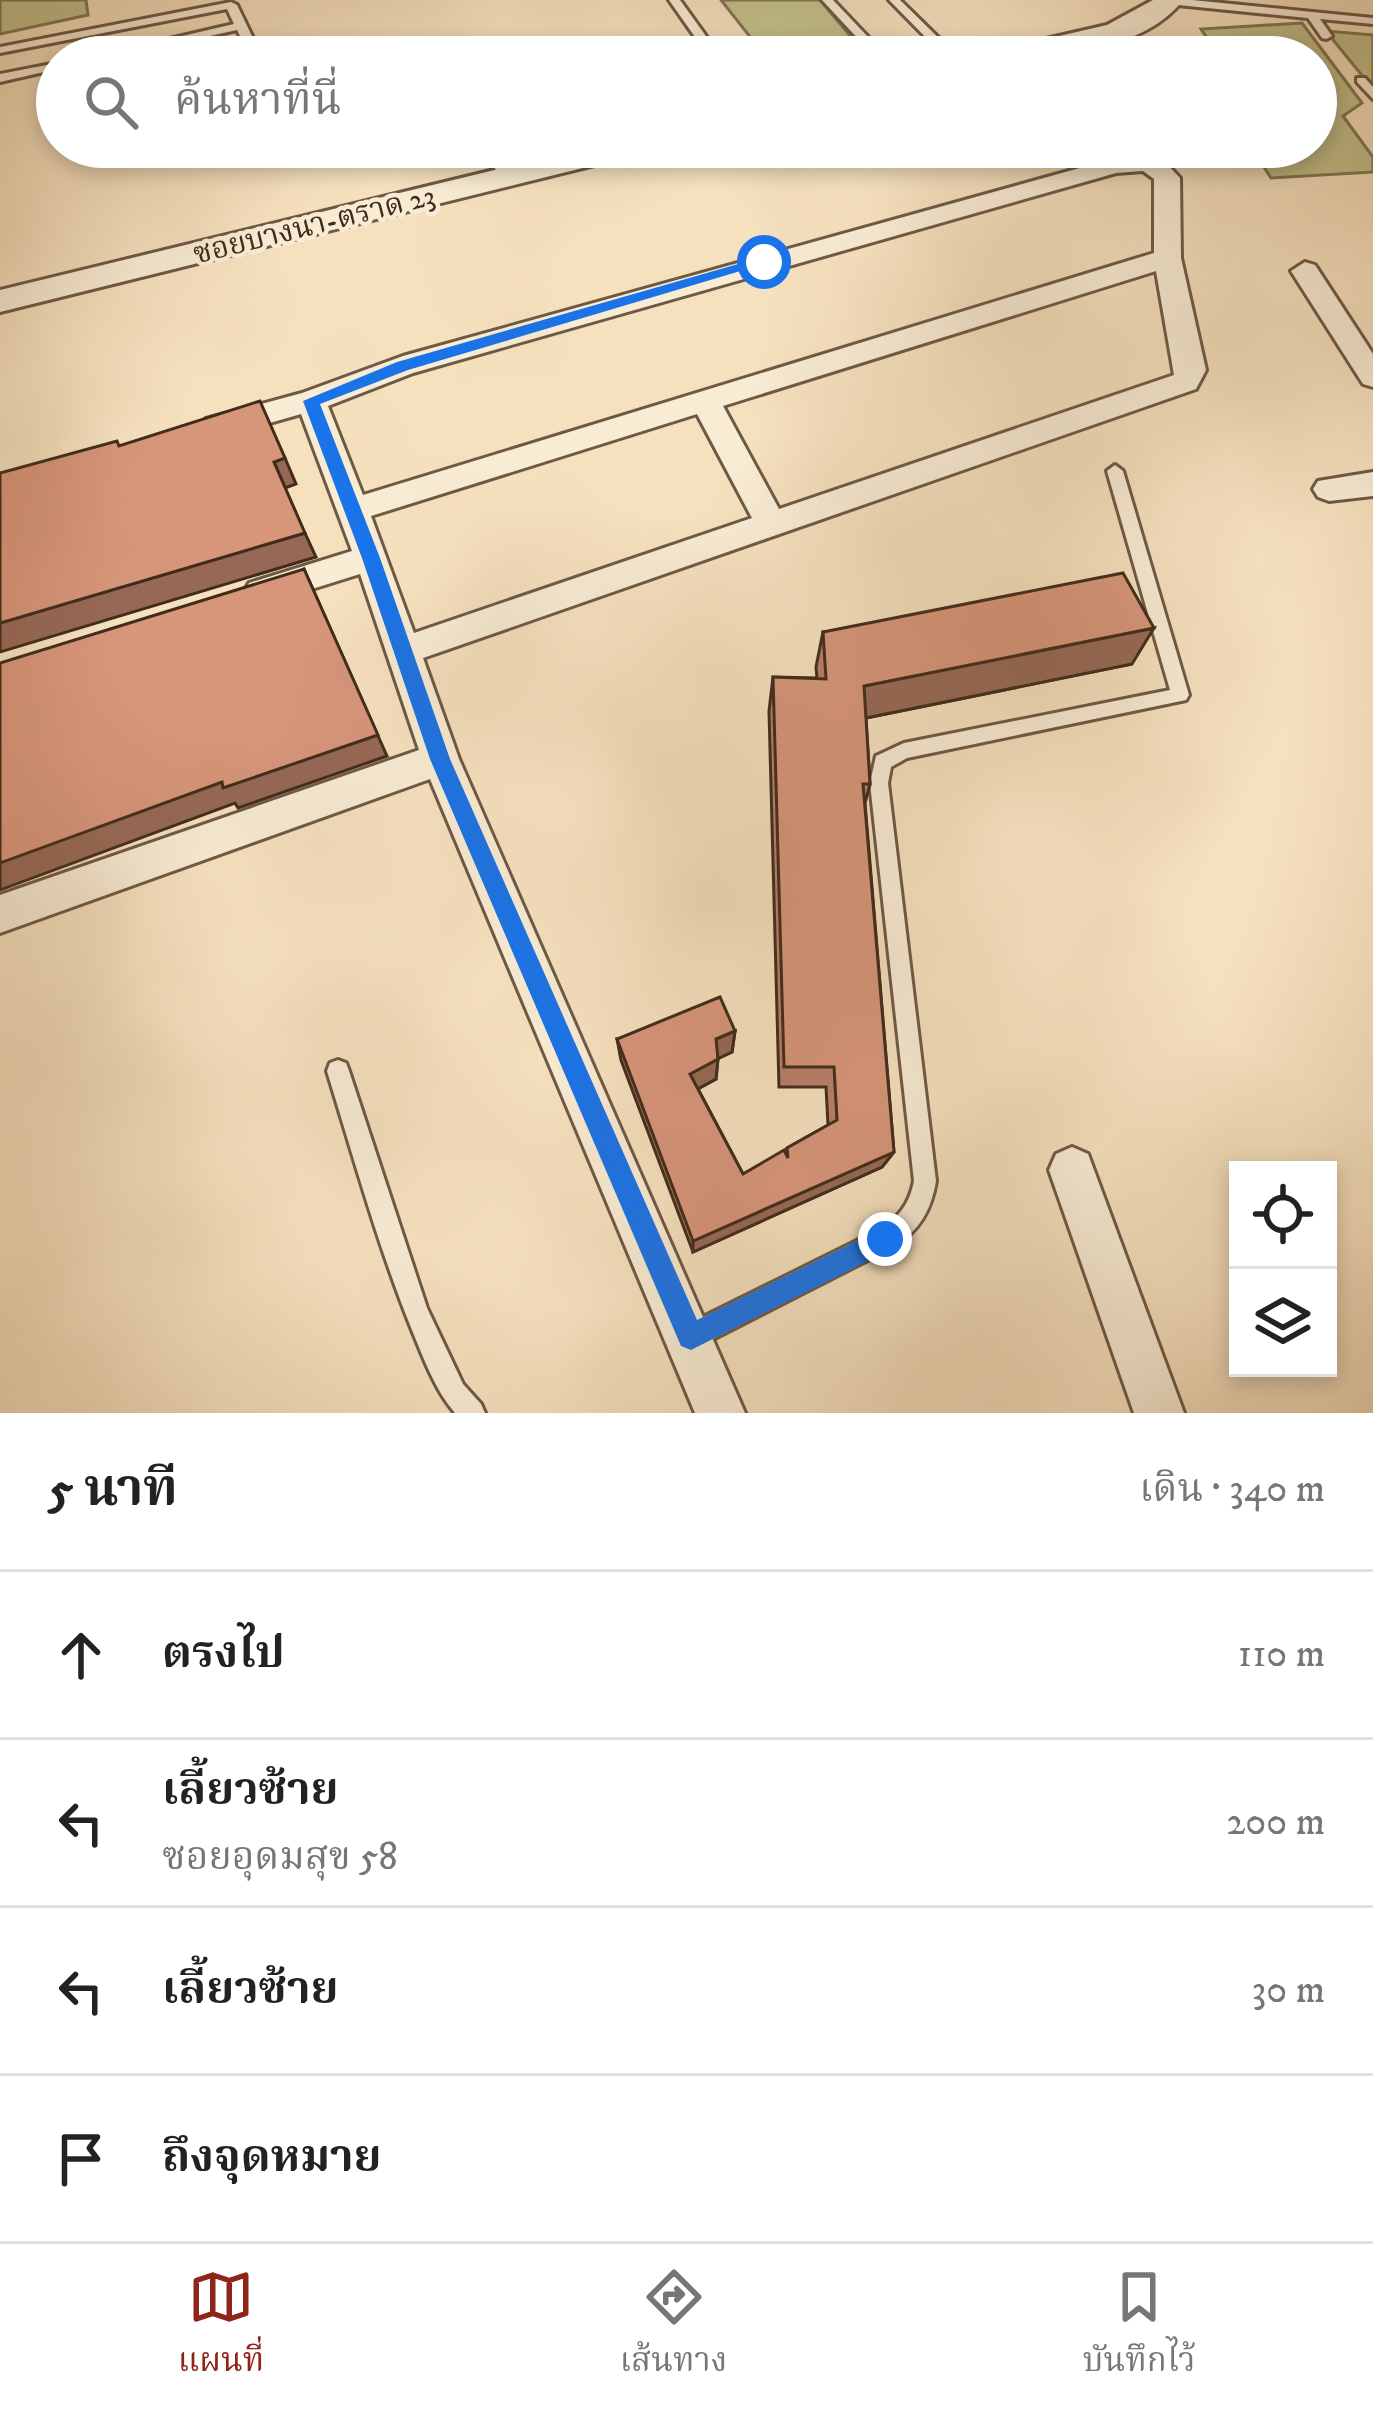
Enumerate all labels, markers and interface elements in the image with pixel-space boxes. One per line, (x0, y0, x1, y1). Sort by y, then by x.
search box (36, 36, 1337, 168)
icon: search (78, 69, 144, 135)
text: ค้นหาที่นี่ (174, 73, 342, 129)
street label: ซอยบางนา-ตราด 23 (190, 178, 439, 273)
route start (737, 235, 791, 289)
map controls (1229, 1161, 1337, 1377)
button: locate (1229, 1161, 1337, 1269)
route end (858, 1212, 912, 1266)
button: layers (1229, 1269, 1337, 1377)
text: 5 นาที (48, 1458, 178, 1522)
text: เดิน · 340 m (1139, 1465, 1325, 1514)
icon: ahead (48, 1622, 114, 1688)
text: ตรงไป (162, 1626, 285, 1682)
text: 110 m (1238, 1630, 1325, 1679)
text: เลี้ยวซ้าย (162, 1763, 338, 1819)
icon: left (48, 1790, 114, 1856)
text: 200 m (1226, 1798, 1325, 1847)
text: ซอยอุดมสุข 58 (162, 1833, 398, 1882)
icon: left (48, 1958, 114, 2024)
text: เลี้ยวซ้าย (162, 1962, 338, 2018)
text: 30 m (1252, 1966, 1325, 2015)
icon: arrive (48, 2126, 114, 2192)
text: ถึงจุดหมาย (162, 2130, 382, 2186)
tab: แผนที่ (178, 2264, 264, 2389)
tab: เส้นทาง (620, 2264, 727, 2389)
tab: บันทึกไว้ (1083, 2264, 1195, 2389)

